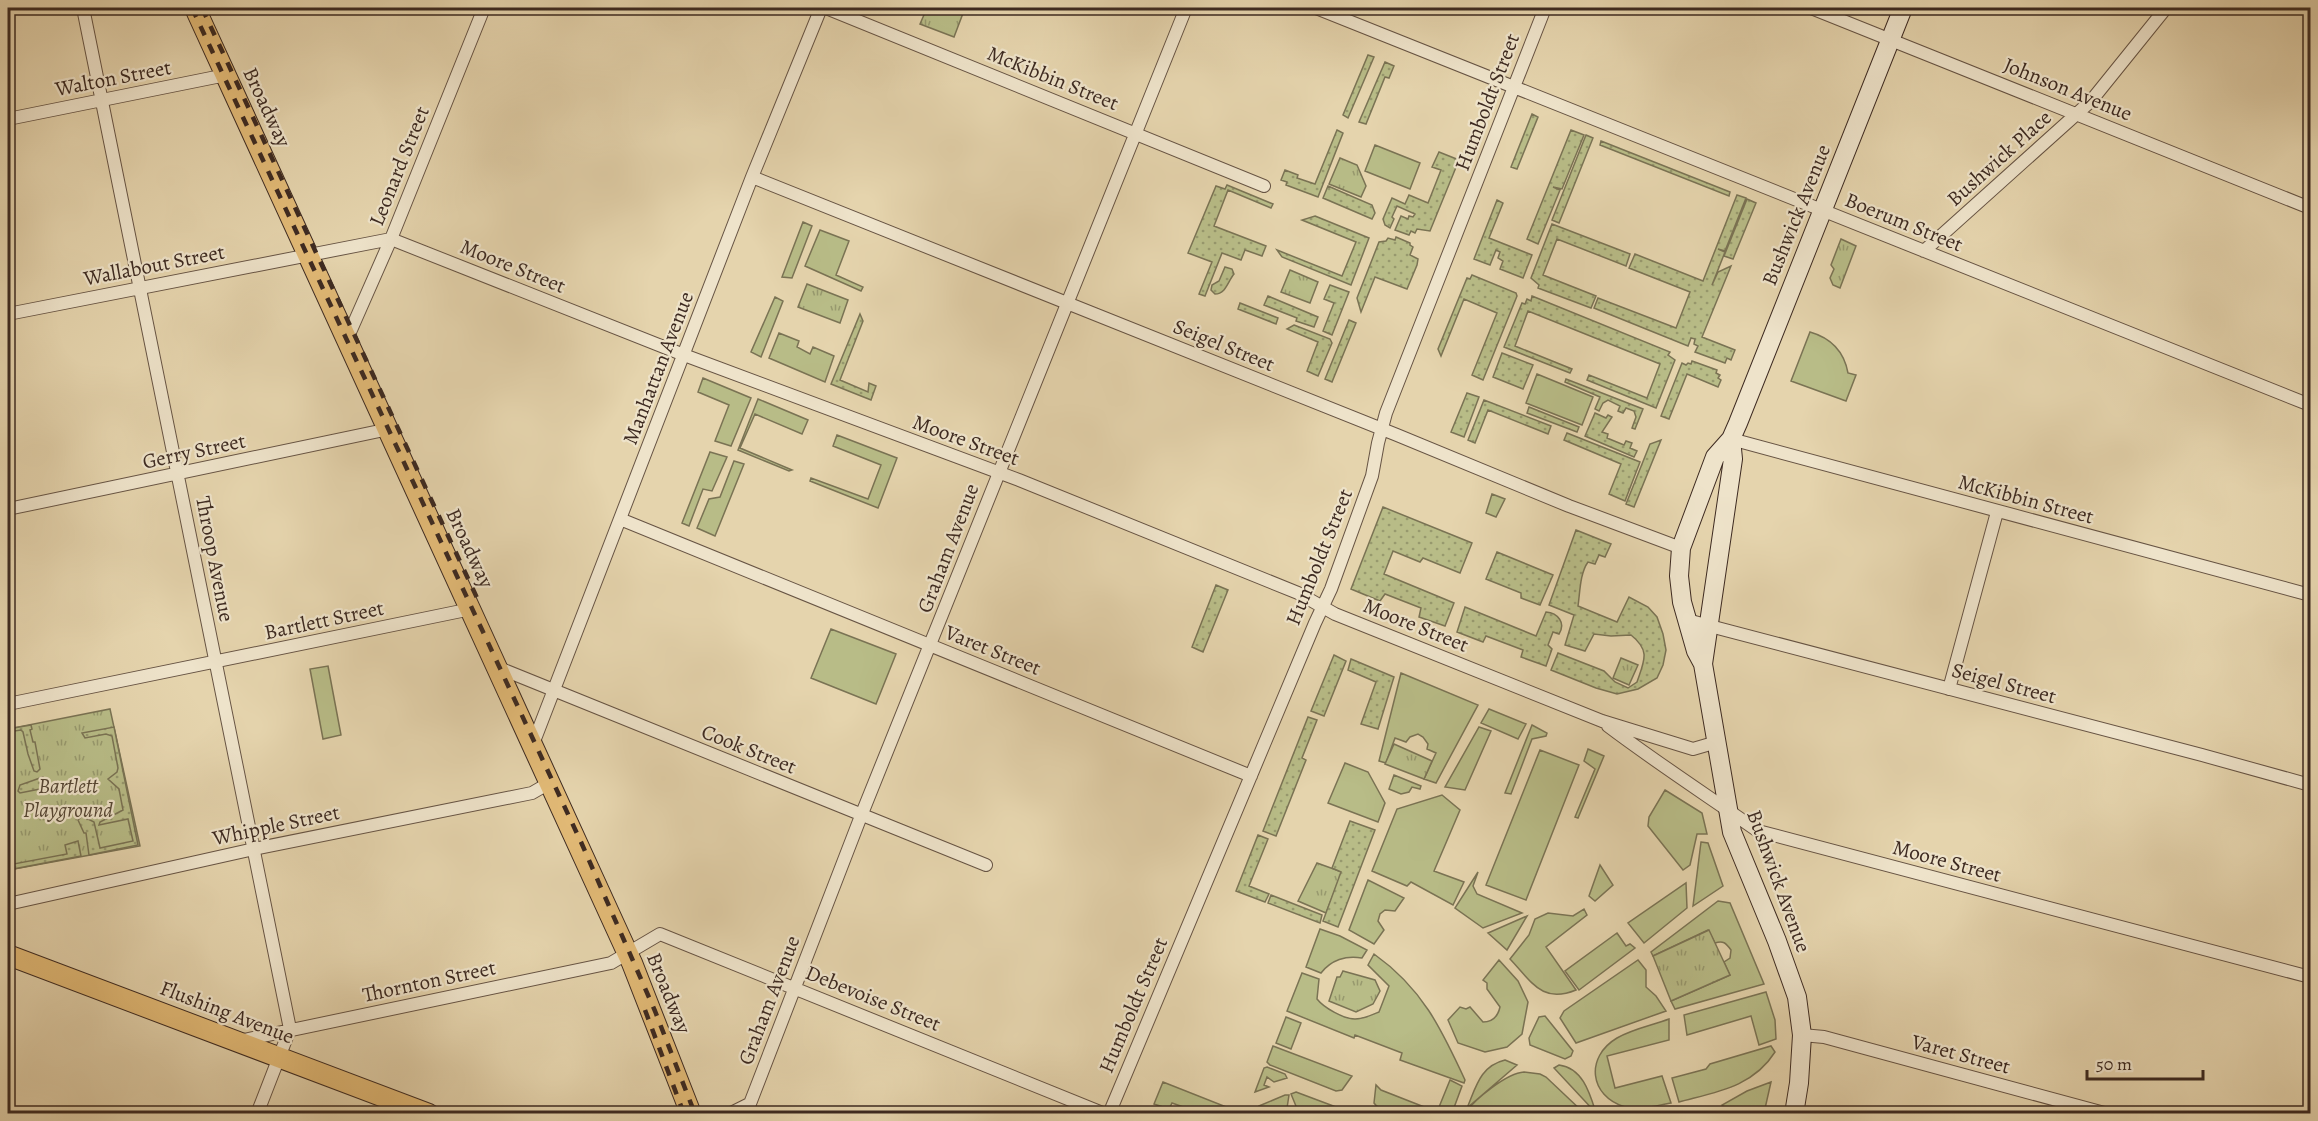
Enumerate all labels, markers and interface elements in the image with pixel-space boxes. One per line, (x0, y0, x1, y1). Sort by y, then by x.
street label: Humboldt Street (1448, 29, 1526, 175)
street label: McKibbin Street (983, 39, 1123, 117)
street label: Johnson Avenue (2000, 50, 2136, 128)
street label: Walton Street (52, 53, 173, 103)
street label: Broadway (236, 63, 298, 152)
street label: Leonard Street (362, 102, 436, 230)
street label: Bushwick Place (1941, 103, 2057, 213)
street label: Bushwick Avenue (1755, 140, 1837, 290)
street label: Boerum Street (1841, 186, 1967, 258)
street label: Moore Street (456, 232, 570, 300)
street label: Wallabout Street (80, 238, 227, 293)
street label: Manhattan Avenue (616, 287, 700, 449)
street label: Seigel Street (1169, 312, 1279, 378)
street label: Moore Street (909, 408, 1023, 472)
street label: Gerry Street (140, 426, 248, 476)
street label: McKibbin Street (1955, 467, 2097, 531)
street label: Graham Avenue (910, 479, 986, 617)
street label: Humboldt Street (1279, 485, 1359, 629)
street label: Throop Avenue (189, 494, 241, 624)
street label: Broadway (439, 504, 501, 593)
street label: Moore Street (1359, 591, 1473, 659)
street label: Bartlett Street (262, 594, 386, 646)
street label: Varet Street (940, 618, 1045, 682)
street label: Seigel Street (1949, 656, 2059, 710)
street label: Cook Street (697, 717, 801, 781)
park label: Bartlett Playground (23, 772, 113, 824)
street label: Whipple Street (209, 798, 342, 852)
street label: Bushwick Avenue (1740, 806, 1818, 956)
street label: Moore Street (1890, 833, 2004, 889)
street label: Graham Avenue (731, 931, 807, 1069)
street label: Humboldt Street (1092, 933, 1174, 1077)
street label: Broadway (640, 948, 698, 1038)
street label: Thornton Street (360, 953, 498, 1009)
street label: Debevoise Street (801, 958, 945, 1038)
street label: Flushing Avenue (156, 974, 298, 1050)
street label: Varet Street (1908, 1027, 2013, 1081)
scale bar (2087, 1043, 2202, 1081)
text: 50 m (2096, 1052, 2132, 1076)

